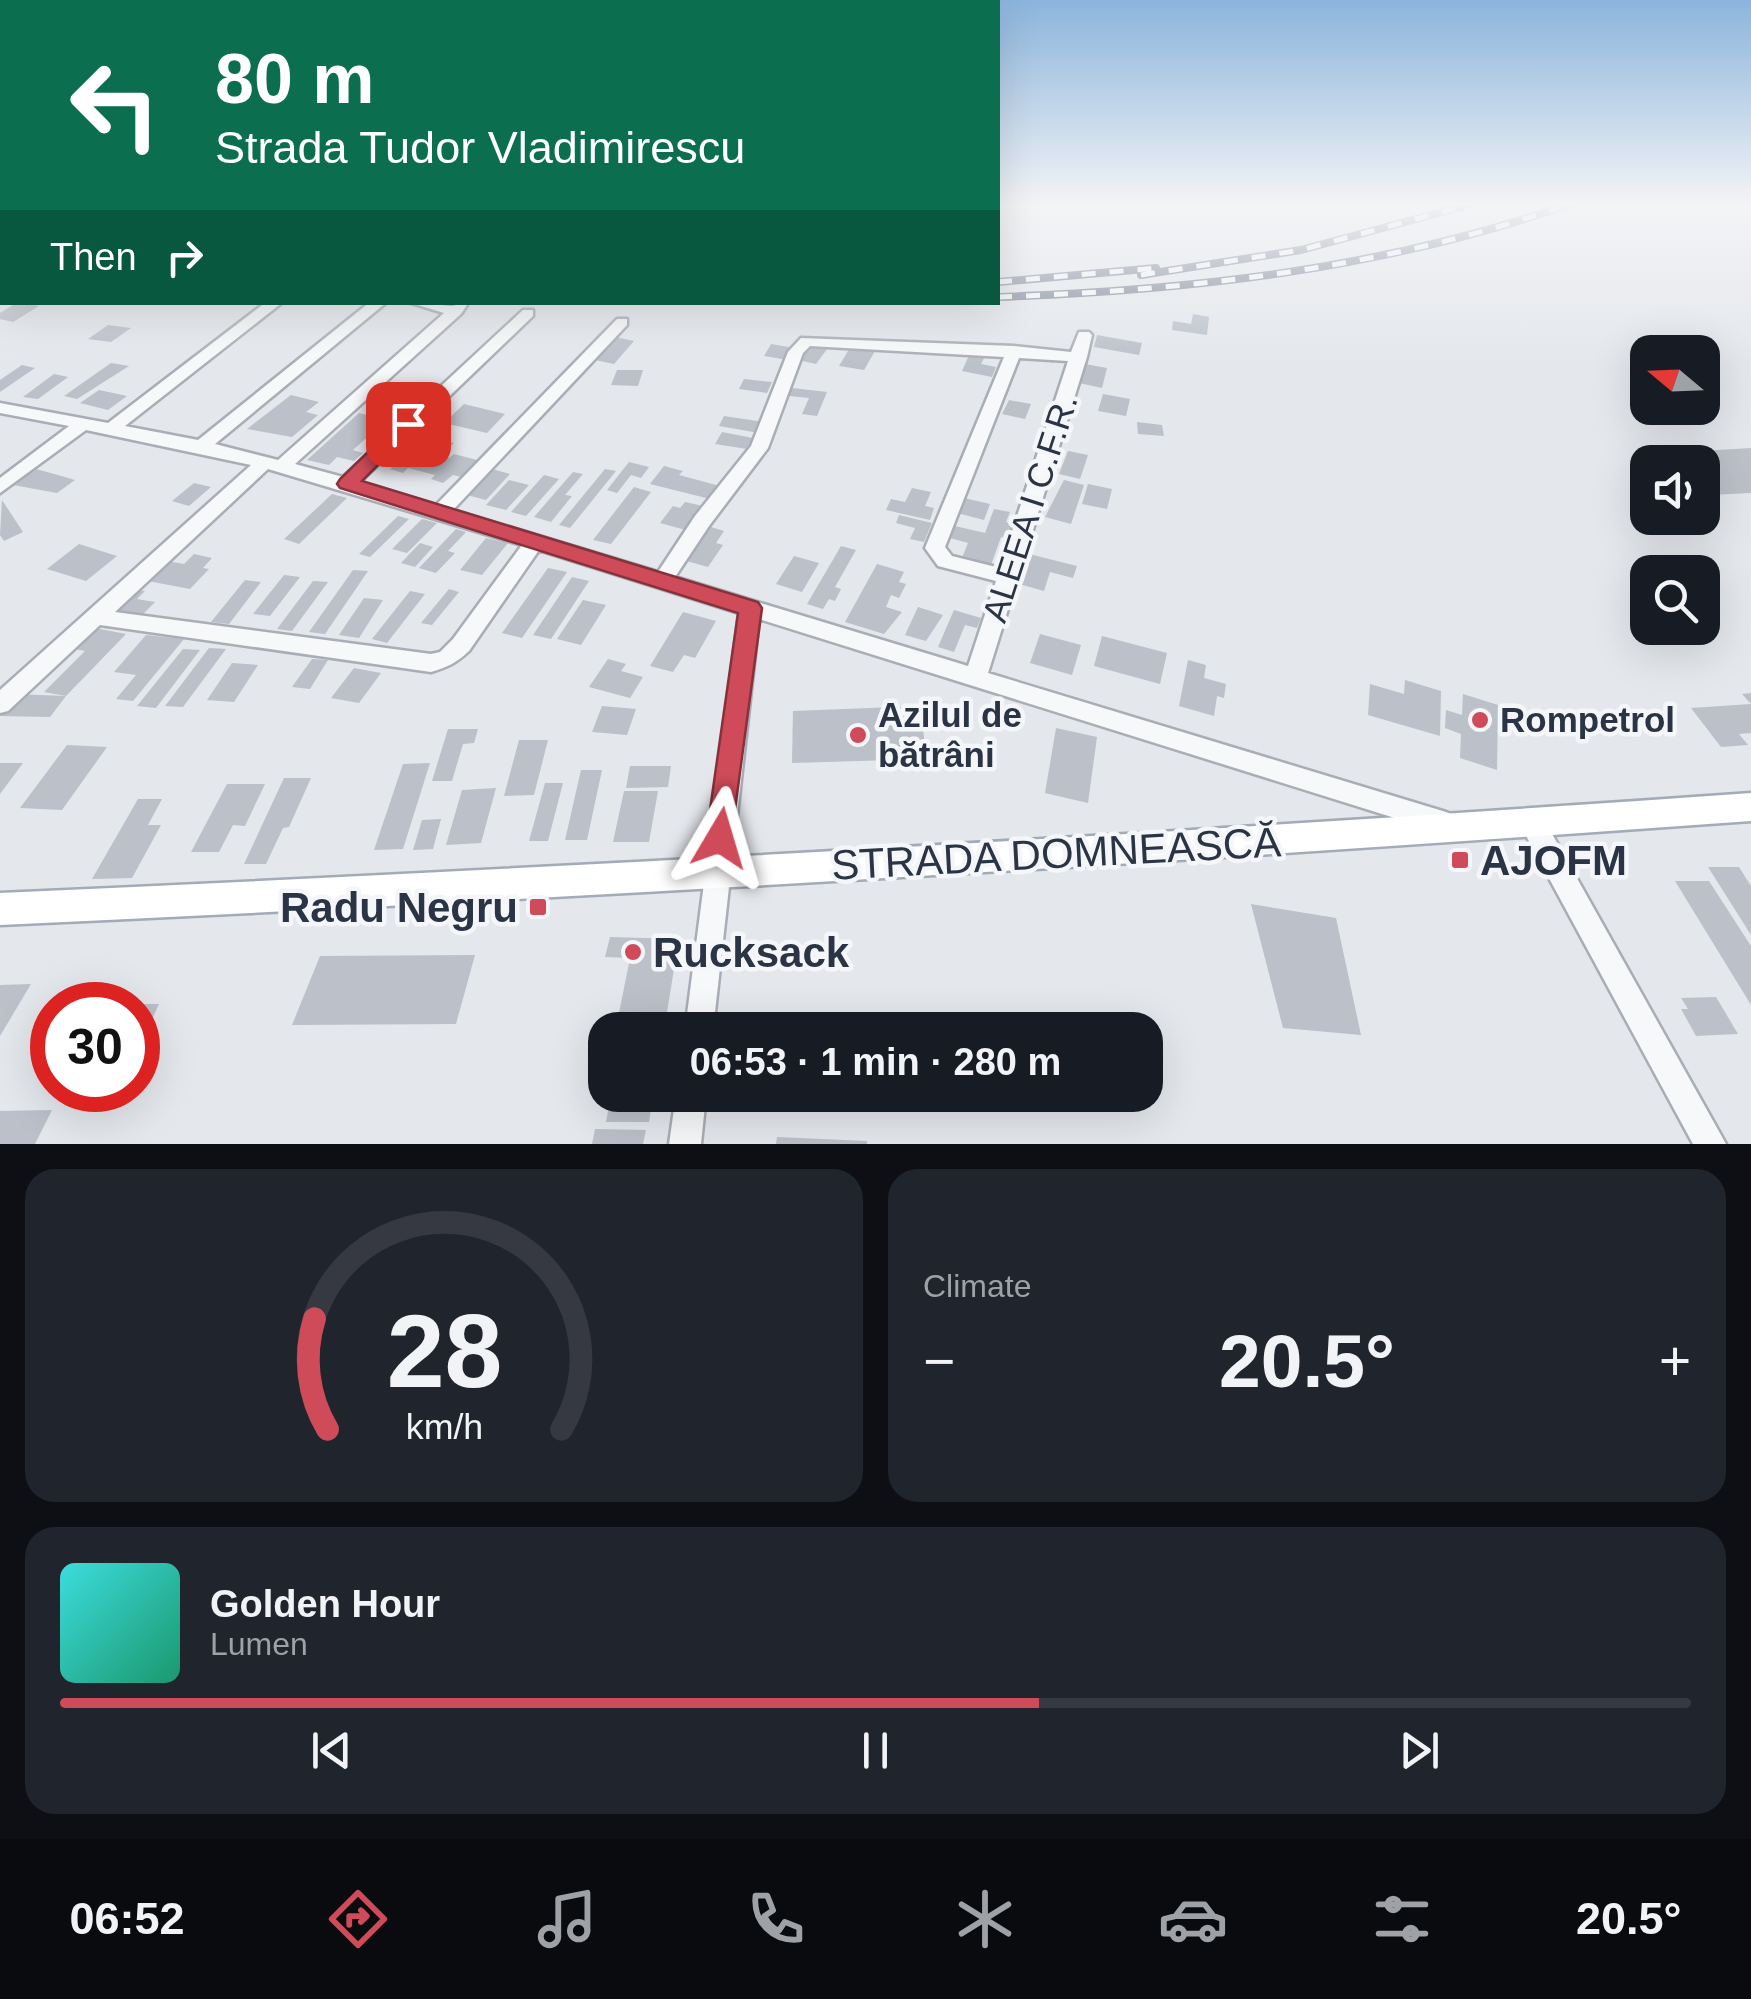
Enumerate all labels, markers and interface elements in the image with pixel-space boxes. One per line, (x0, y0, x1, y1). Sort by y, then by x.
icon: left (50, 40, 180, 170)
text: 80 m (215, 40, 375, 118)
text: Strada Tudor Vladimirescu (215, 122, 745, 173)
icon: right (157, 230, 212, 285)
text: Then (50, 236, 137, 278)
north arrow (1630, 335, 1720, 425)
map controls (1630, 335, 1720, 645)
pin (366, 382, 451, 467)
street label: ALEEA I C.F.R. (974, 389, 1085, 627)
icon: arrive (381, 397, 436, 452)
button: sound (1630, 445, 1720, 535)
button: search (1630, 555, 1720, 645)
place label: Azilul de bătrâni (878, 695, 1022, 774)
place label: Rompetrol (1500, 700, 1675, 739)
marker: Rompetrol (1469, 709, 1491, 731)
marker: Azilul de bătrâni (847, 724, 869, 746)
position arrow (668, 786, 772, 890)
street label: STRADA DOMNEASCĂ (830, 818, 1282, 889)
place label: AJOFM (1480, 837, 1627, 884)
marker: AJOFM (1449, 849, 1471, 871)
place label: Radu Negru (280, 884, 518, 931)
marker: Radu Negru (527, 896, 549, 918)
place label: Rucksack (653, 929, 850, 976)
marker: Rucksack (622, 941, 644, 963)
speed limit sign: 30 (30, 982, 160, 1112)
text: 06:53 · 1 min · 280 m (690, 1041, 1061, 1083)
text: Climate (923, 1268, 1031, 1304)
text: 28 (386, 1293, 502, 1409)
text: 20.5° (1219, 1319, 1395, 1403)
text: − (923, 1330, 955, 1392)
text: + (1659, 1330, 1691, 1392)
text: km/h (405, 1407, 483, 1447)
text: Golden Hour (210, 1583, 440, 1625)
text: Lumen (210, 1626, 308, 1662)
icon: previous (304, 1723, 359, 1778)
icon: pause (848, 1723, 903, 1778)
icon: next (1392, 1723, 1447, 1778)
icon: directions (323, 1884, 393, 1954)
icon: music (532, 1884, 602, 1954)
icon: phone (741, 1884, 811, 1954)
icon: climate (950, 1884, 1020, 1954)
icon: car (1158, 1884, 1228, 1954)
icon: filters (1367, 1884, 1437, 1954)
text: 06:52 (69, 1893, 184, 1944)
text: 20.5° (1576, 1893, 1682, 1944)

